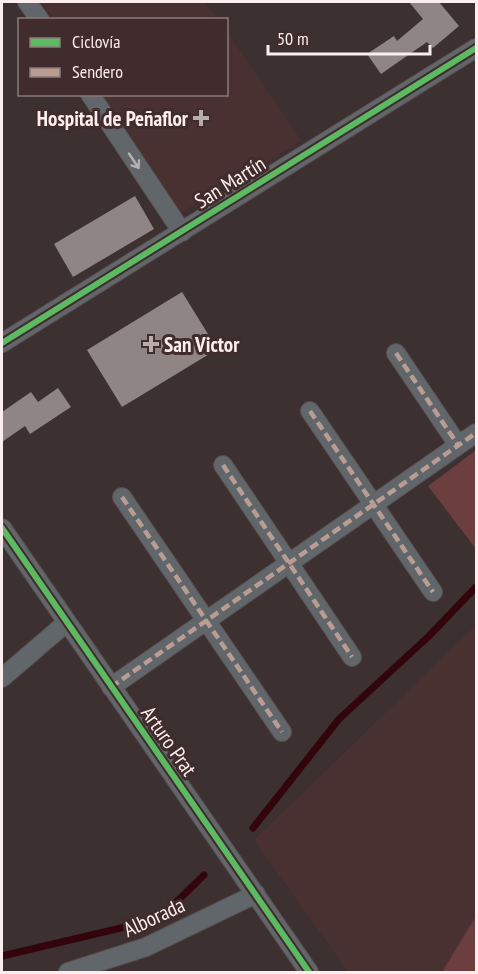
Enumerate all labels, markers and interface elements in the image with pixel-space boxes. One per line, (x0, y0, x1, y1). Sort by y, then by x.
legend (18, 18, 228, 96)
scale bar (268, 18, 430, 56)
text: 50 m (277, 27, 309, 50)
text: Ciclovía (72, 30, 120, 53)
text: Sendero (72, 60, 123, 83)
place label: Hospital de Peñaflor (37, 105, 189, 132)
marker: Hospital de Peñaflor (192, 109, 210, 127)
street label: San Martín (189, 150, 271, 214)
one-way arrow (128, 152, 140, 168)
place label: San Victor (164, 331, 240, 358)
marker: San Victor (142, 335, 160, 353)
street label: Arturo Prat (135, 701, 203, 781)
street label: Alborada (119, 891, 189, 943)

